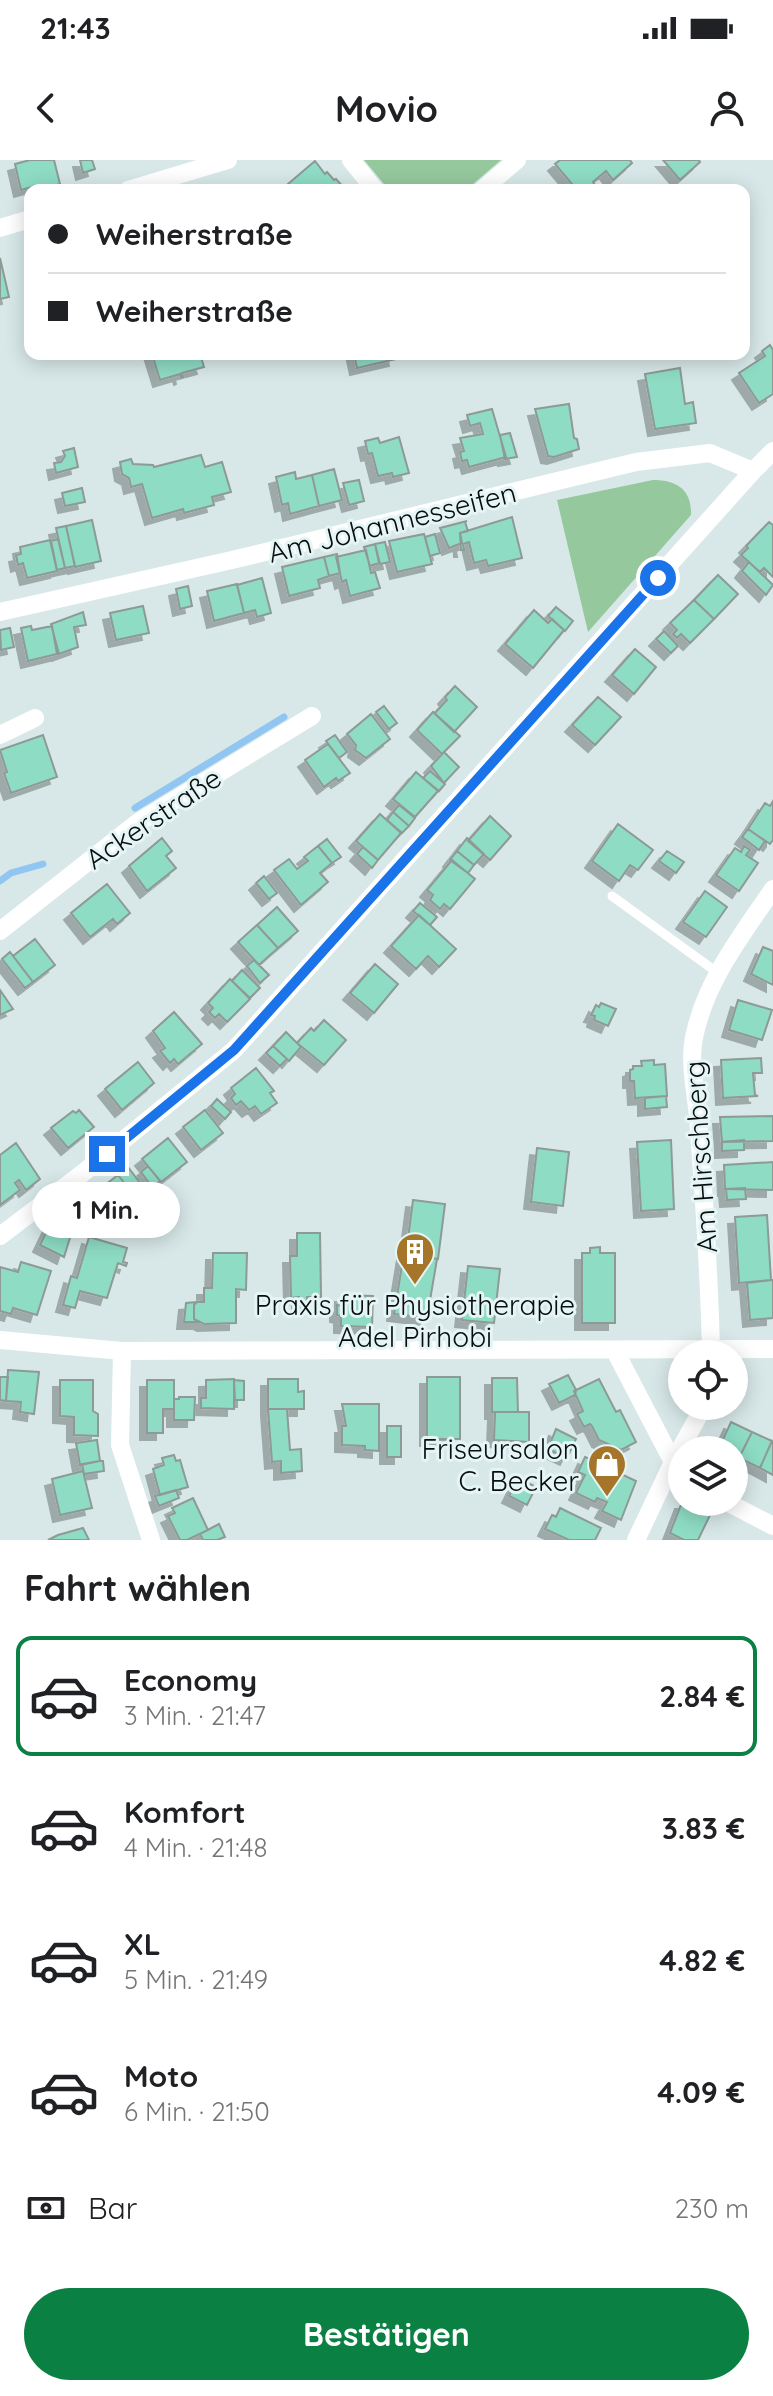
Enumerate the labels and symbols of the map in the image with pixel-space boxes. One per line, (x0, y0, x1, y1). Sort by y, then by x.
street label: Am Johannesseifen (264, 474, 520, 570)
route start (640, 560, 676, 596)
street label: Ackerstraße (78, 760, 228, 876)
street label: Am Hirschberg (676, 1060, 724, 1254)
route end (89, 1136, 125, 1172)
callout: 1 Min. (33, 1182, 181, 1238)
building icon: Praxis für Physiotherapie Adel Pirhobi (394, 1231, 436, 1286)
place label: Praxis für Physiotherapie Adel Pirhobi (255, 1287, 575, 1354)
place label: Friseursalon C. Becker (421, 1431, 579, 1498)
shop icon: Friseursalon C. Becker (586, 1443, 628, 1498)

